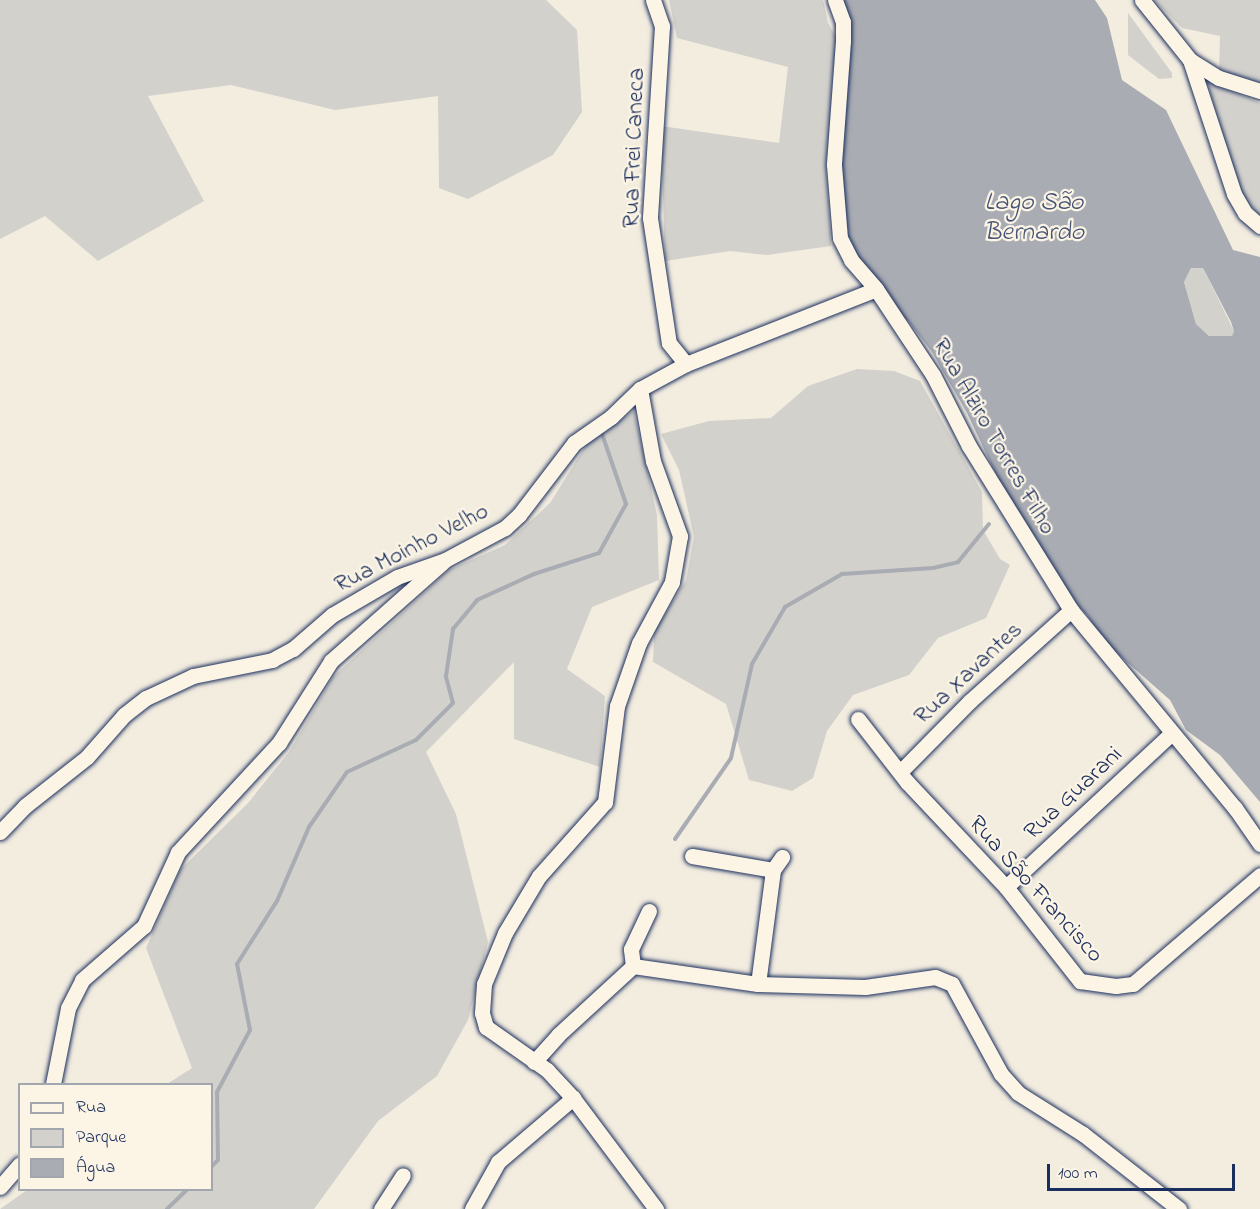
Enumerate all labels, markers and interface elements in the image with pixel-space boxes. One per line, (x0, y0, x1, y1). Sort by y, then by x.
street label: Rua Frei Caneca (618, 67, 652, 229)
water label: Lago São Bernardo (984, 188, 1084, 249)
street label: Rua Alziro Torres Filho (925, 334, 1061, 540)
street label: Rua Moinho Velho (330, 498, 494, 600)
street label: Rua Xavantes (909, 616, 1029, 732)
street label: Rua Guarani (1019, 741, 1129, 847)
street label: Rua São Francisco (961, 810, 1109, 970)
legend (18, 1083, 213, 1191)
text: Rua (76, 1095, 106, 1121)
text: Parque (76, 1125, 126, 1151)
scale bar (1050, 1152, 1238, 1190)
text: Água (76, 1155, 115, 1181)
text: 100 m (1058, 1161, 1098, 1187)

